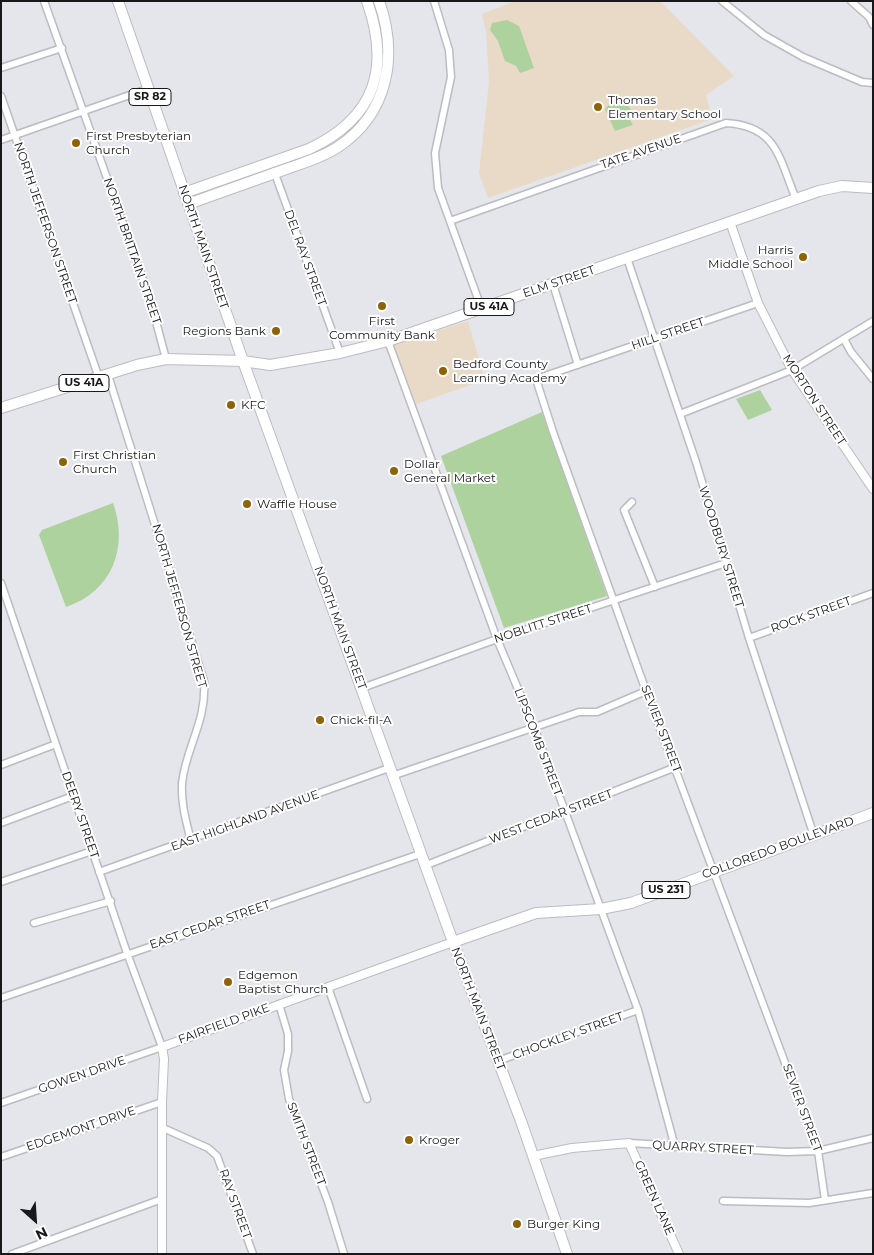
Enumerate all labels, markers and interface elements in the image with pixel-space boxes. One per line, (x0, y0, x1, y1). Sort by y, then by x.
road number: SR 82 (129, 88, 171, 105)
place label: Thomas Elementary School (608, 93, 721, 121)
marker: Thomas Elementary School (592, 101, 604, 113)
place label: First Presbyterian Church (86, 129, 191, 157)
street label: TATE AVENUE (599, 131, 683, 173)
marker: First Presbyterian Church (70, 137, 82, 149)
street label: NORTH JEFFERSON STREET (10, 140, 80, 306)
street label: NORTH BRITTAIN STREET (100, 176, 164, 326)
street label: NORTH MAIN STREET (175, 183, 231, 311)
street label: DEL RAY STREET (281, 208, 329, 308)
place label: Harris Middle School (708, 243, 793, 271)
marker: Harris Middle School (797, 251, 809, 263)
street label: ELM STREET (521, 263, 597, 301)
road number: US 41A (464, 298, 514, 316)
marker: First Community Bank (376, 300, 388, 312)
place label: First Community Bank (329, 314, 435, 342)
street label: HILL STREET (630, 315, 706, 353)
place label: Regions Bank (183, 324, 266, 338)
marker: Regions Bank (270, 325, 282, 337)
street label: MORTON STREET (779, 352, 849, 448)
place label: Bedford County Learning Academy (453, 357, 566, 385)
marker: Bedford County Learning Academy (437, 365, 449, 377)
road number: US 41A (59, 374, 109, 392)
place label: KFC (241, 398, 266, 412)
marker: KFC (225, 399, 237, 411)
place label: First Christian Church (73, 448, 156, 476)
marker: First Christian Church (57, 456, 69, 468)
place label: Dollar General Market (404, 457, 496, 485)
marker: Dollar General Market (388, 465, 400, 477)
street label: WOODBURY STREET (696, 484, 746, 610)
place label: Waffle House (257, 497, 337, 511)
marker: Waffle House (241, 498, 253, 510)
street label: NORTH JEFFERSON STREET (149, 522, 209, 690)
street label: NORTH MAIN STREET (311, 564, 369, 692)
street label: ROCK STREET (769, 594, 853, 636)
street label: NOBLITT STREET (492, 601, 594, 647)
street label: SEVIER STREET (638, 683, 684, 775)
street label: LIPSCOMB STREET (511, 686, 565, 798)
place label: Chick-fil-A (330, 713, 392, 727)
marker: Chick-fil-A (314, 714, 326, 726)
street label: DEERY STREET (58, 770, 102, 860)
street label: EAST HIGHLAND AVENUE (169, 787, 321, 855)
street label: WEST CEDAR STREET (487, 787, 615, 847)
street label: COLLOREDO BOULEVARD (700, 814, 856, 882)
road number: US 231 (642, 882, 690, 898)
street label: EAST CEDAR STREET (148, 898, 272, 952)
street label: NORTH MAIN STREET (448, 945, 508, 1073)
place label: Edgemon Baptist Church (238, 968, 328, 996)
marker: Edgemon Baptist Church (222, 976, 234, 988)
street label: FAIRFIELD PIKE (176, 1001, 272, 1047)
street label: CHOCKLEY STREET (511, 1009, 625, 1063)
street label: GOWEN DRIVE (36, 1053, 128, 1097)
street label: SEVIER STREET (779, 1062, 825, 1154)
street label: SMITH STREET (284, 1100, 328, 1188)
street label: EDGEMONT DRIVE (24, 1104, 138, 1154)
place label: Kroger (419, 1133, 460, 1147)
marker: Kroger (403, 1134, 415, 1146)
street label: QUARRY STREET (652, 1138, 754, 1158)
street label: GREEN LANE (631, 1158, 677, 1238)
street label: RAY STREET (216, 1167, 254, 1241)
north arrow (10, 1195, 60, 1245)
place label: Burger King (527, 1217, 600, 1231)
marker: Burger King (511, 1218, 523, 1230)
text: N (33, 1223, 51, 1244)

